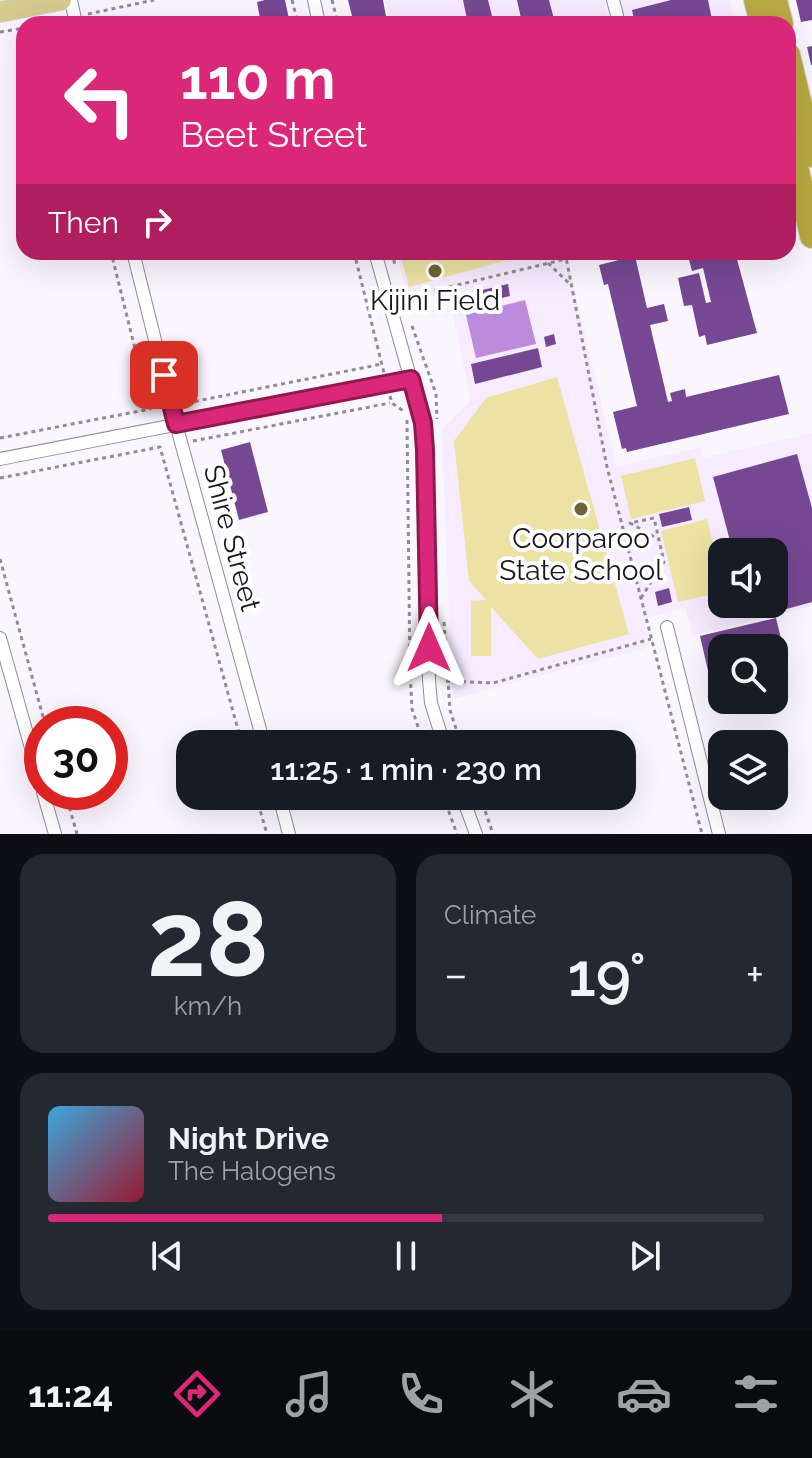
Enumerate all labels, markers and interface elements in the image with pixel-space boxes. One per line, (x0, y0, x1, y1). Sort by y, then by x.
text: 110 m (180, 46, 335, 112)
icon: left (48, 48, 152, 152)
text: Beet Street (180, 113, 367, 155)
icon: right (135, 200, 179, 244)
text: Then (48, 205, 119, 240)
marker: Kijini Field (426, 262, 444, 280)
place label: Kijini Field (370, 284, 500, 317)
pin (130, 341, 198, 409)
icon: arrive (142, 353, 186, 397)
street label: Shire Street (197, 461, 268, 615)
marker: Coorparoo State School (572, 500, 590, 518)
place label: Coorparoo State School (499, 522, 663, 587)
map controls (708, 538, 788, 810)
button: sound (708, 538, 788, 618)
position arrow (387, 606, 471, 690)
button: search (708, 634, 788, 714)
speed limit sign: 30 (24, 706, 128, 810)
button: layers (708, 730, 788, 810)
text: 11:25 · 1 min · 230 m (270, 752, 542, 787)
text: 28 (147, 878, 269, 1000)
text: Climate (444, 900, 536, 930)
text: 19° (567, 940, 646, 1010)
text: − (444, 949, 468, 1000)
text: + (746, 949, 764, 1000)
text: km/h (174, 991, 242, 1021)
text: Night Drive (168, 1121, 329, 1156)
text: The Halogens (168, 1156, 336, 1186)
icon: previous (145, 1234, 189, 1278)
icon: pause (384, 1234, 428, 1278)
icon: next (623, 1234, 667, 1278)
icon: directions (169, 1366, 225, 1422)
icon: music (281, 1366, 337, 1422)
icon: phone (393, 1366, 449, 1422)
icon: climate (504, 1366, 560, 1422)
icon: car (616, 1366, 672, 1422)
icon: filters (728, 1366, 784, 1422)
text: 11:24 (28, 1373, 113, 1415)

